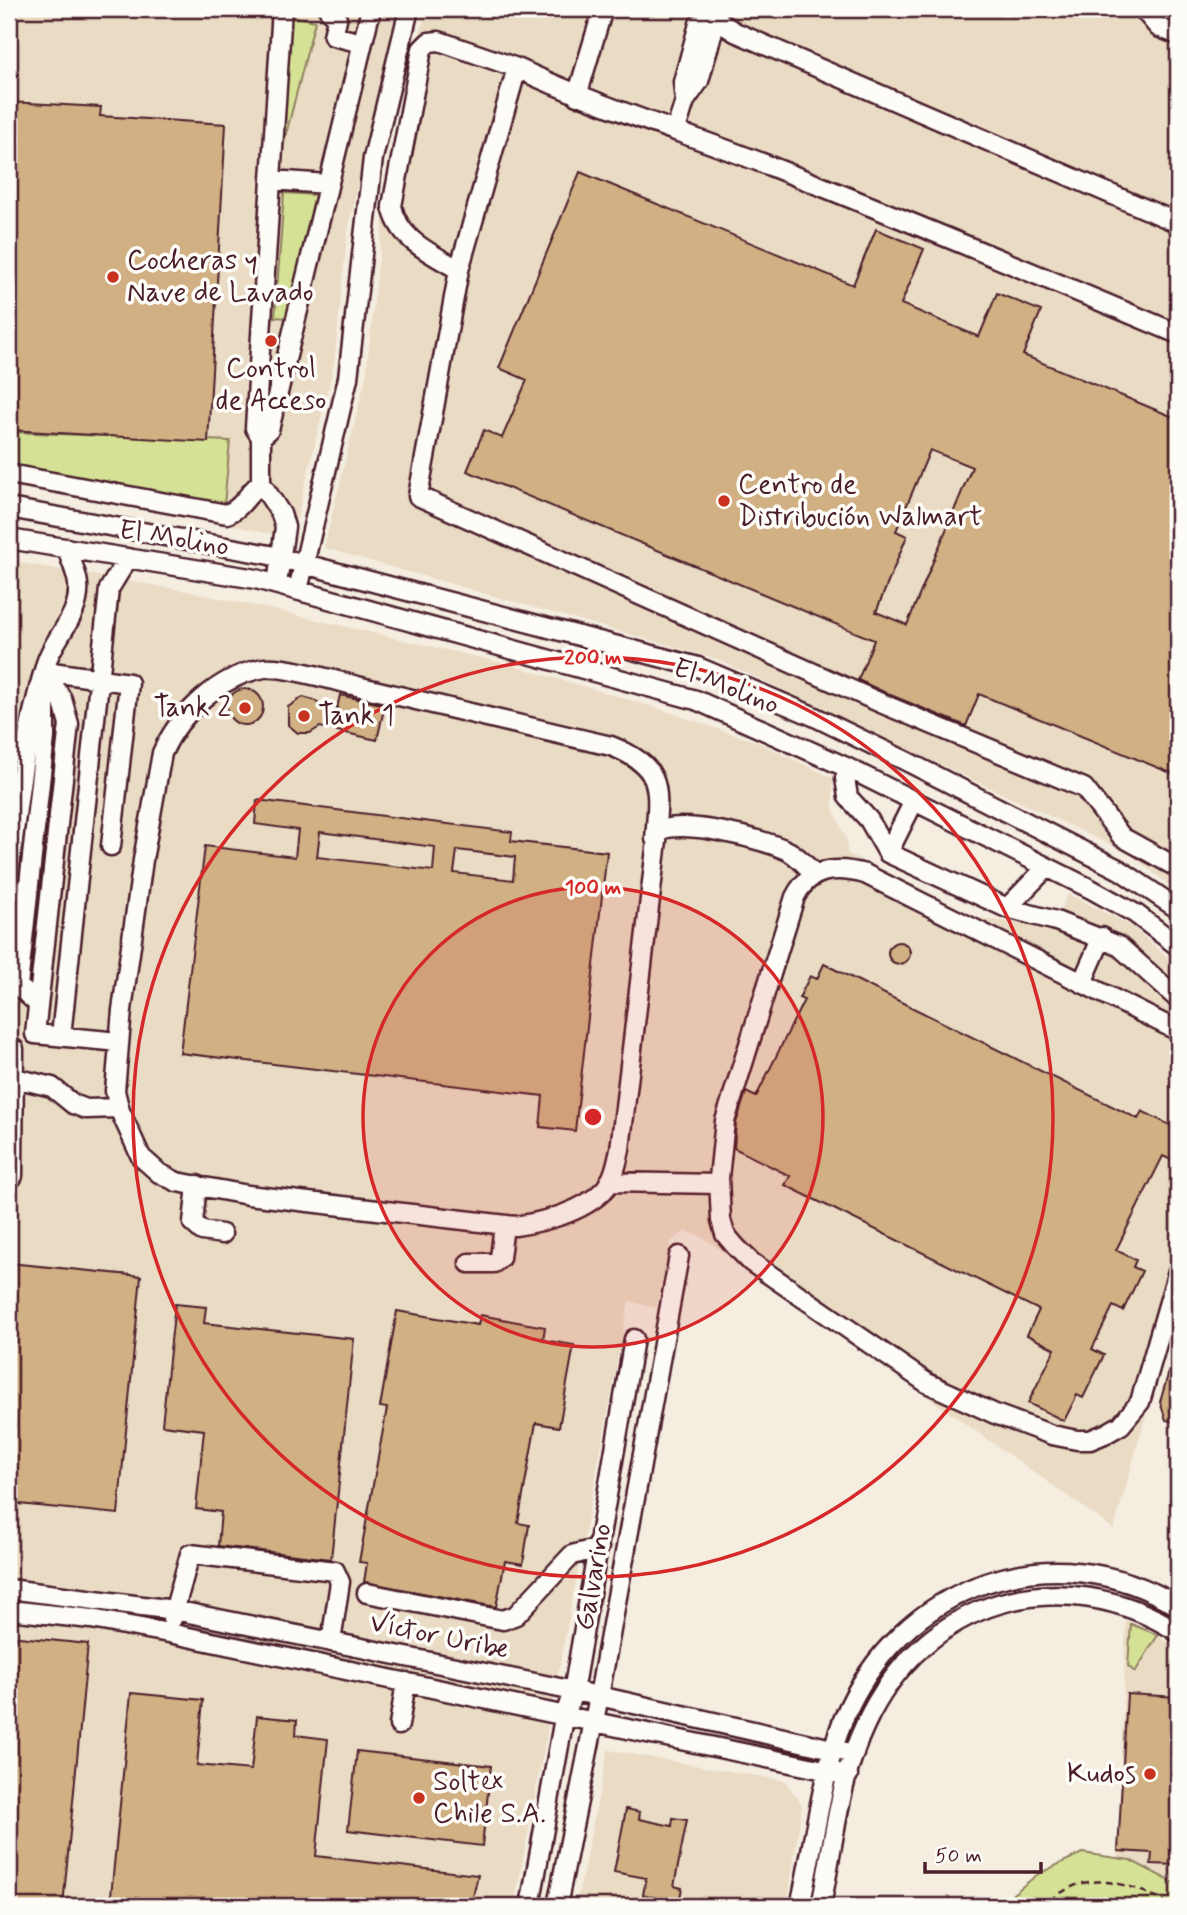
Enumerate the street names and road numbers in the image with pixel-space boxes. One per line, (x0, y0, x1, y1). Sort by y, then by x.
street label: El Molino (116, 512, 232, 566)
street label: El Molino (668, 650, 784, 724)
street label: Galvarino (566, 1520, 622, 1634)
street label: Víctor Uribe (366, 1604, 512, 1670)

